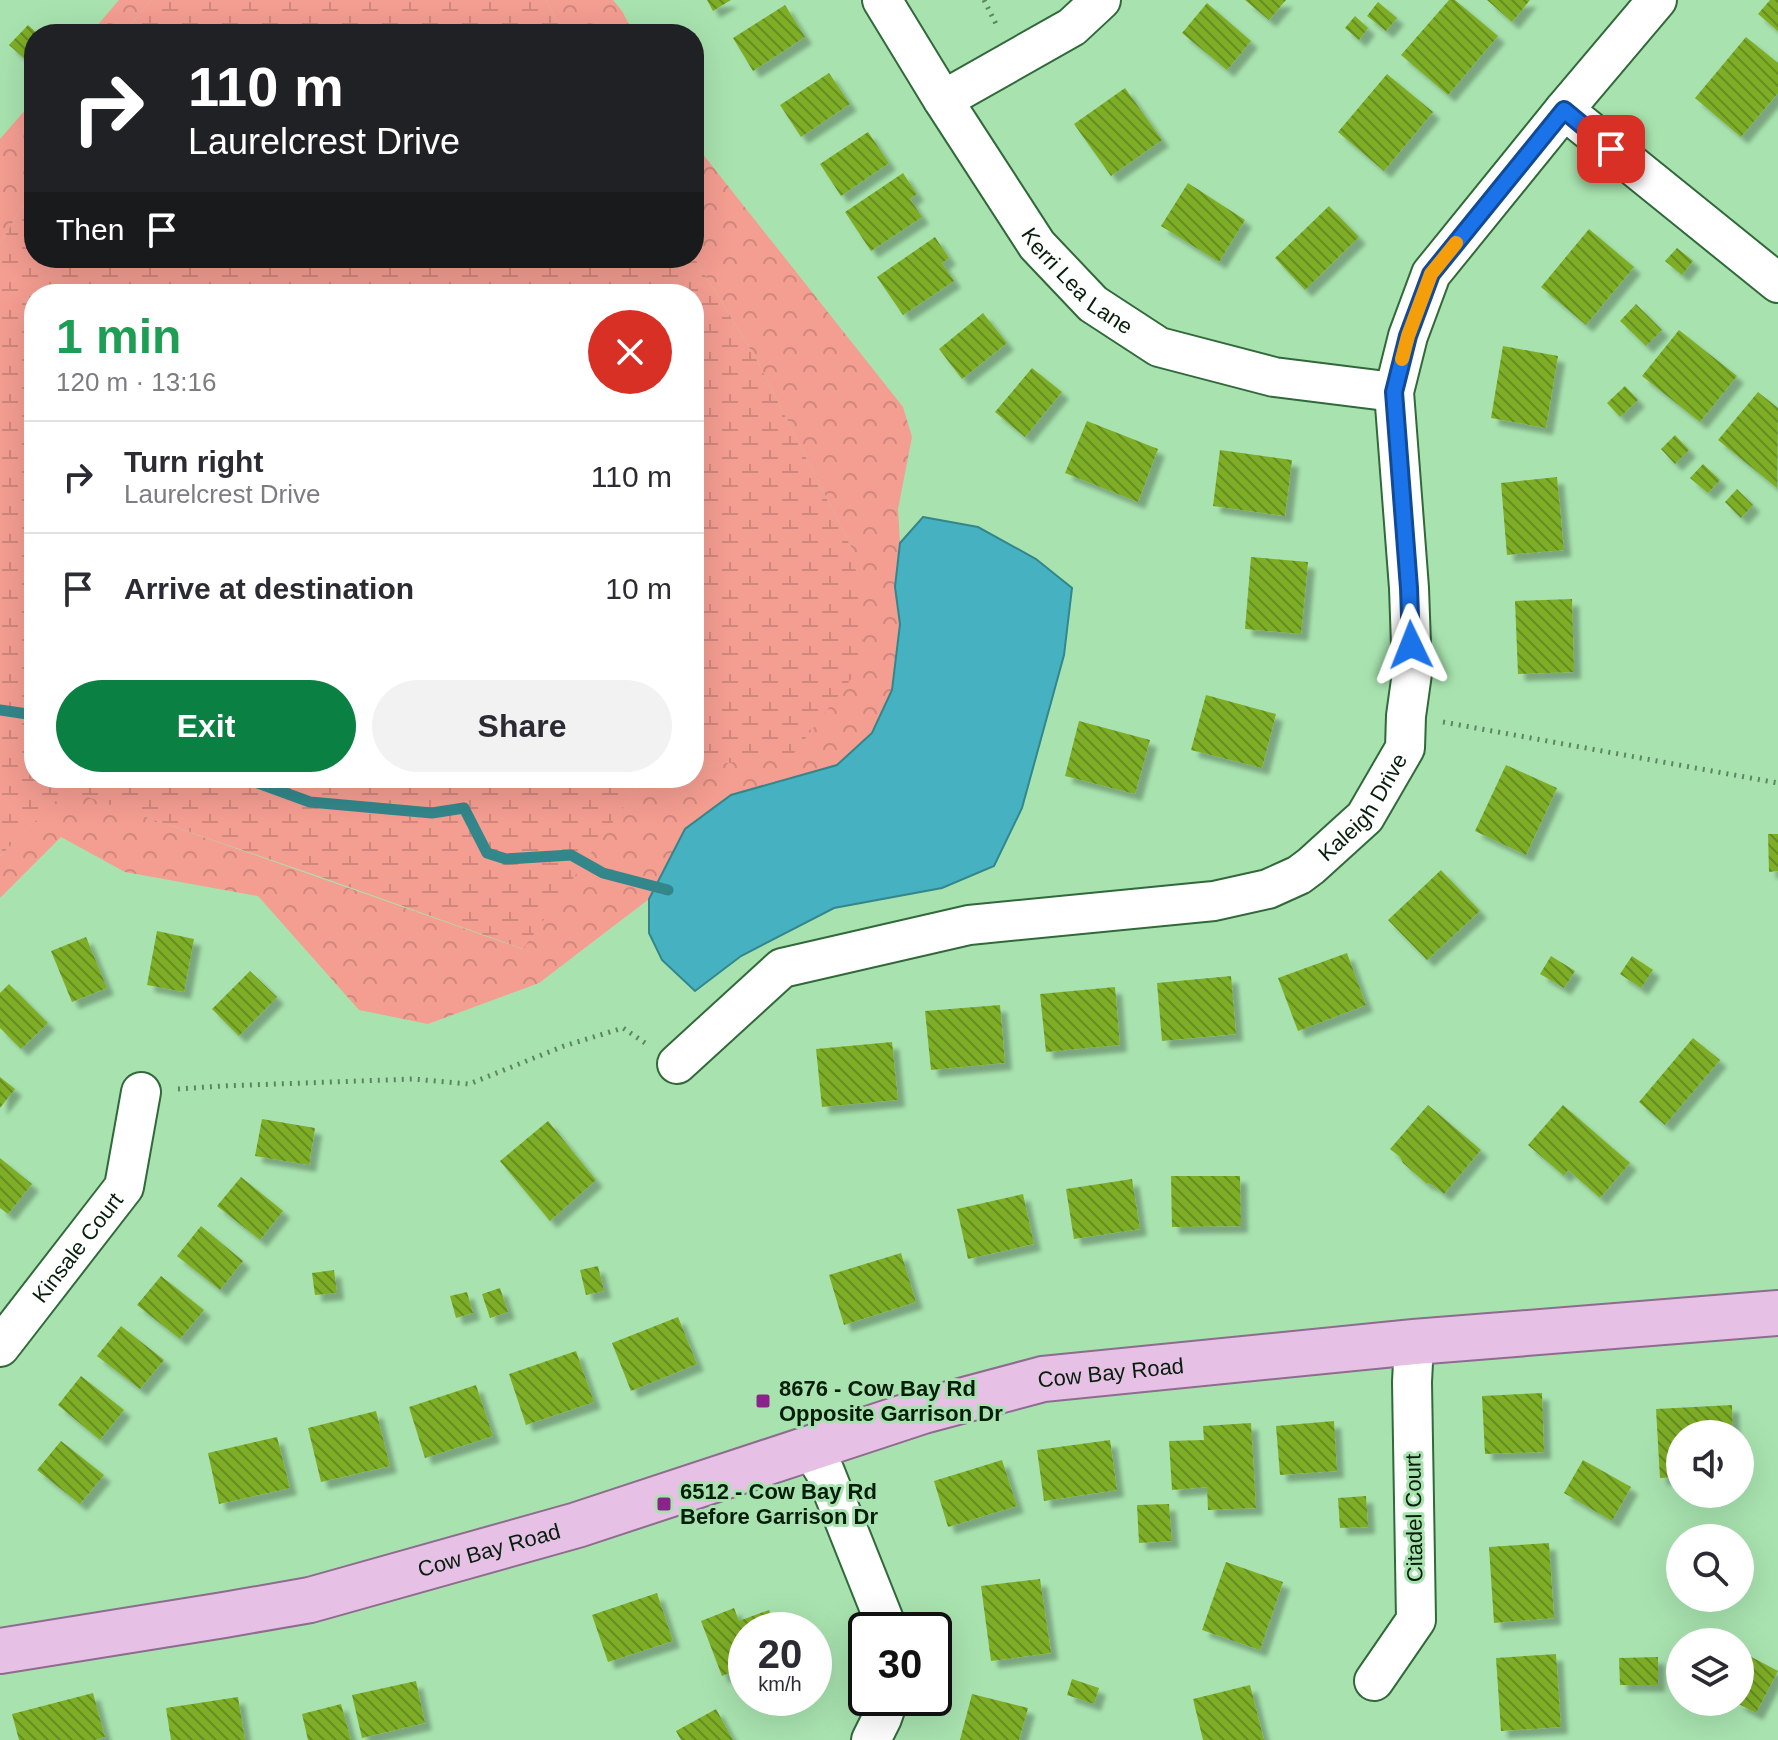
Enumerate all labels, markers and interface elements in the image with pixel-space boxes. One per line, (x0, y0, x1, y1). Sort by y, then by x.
text: 110 m (188, 55, 344, 118)
icon: right (56, 56, 160, 160)
pin (1577, 115, 1645, 183)
text: Laurelcrest Drive (188, 121, 460, 162)
icon: arrive (1589, 127, 1633, 171)
icon: arrive (140, 208, 184, 252)
text: Then (56, 213, 124, 246)
street label: Kerri Lea Lane (1017, 223, 1137, 339)
text: 1 min (56, 310, 181, 363)
button: close (588, 310, 672, 394)
text: 120 m · 13:16 (56, 367, 216, 397)
text: Turn right (124, 445, 263, 478)
icon: right (56, 455, 100, 499)
text: 110 m (591, 460, 672, 493)
text: Laurelcrest Drive (124, 479, 321, 509)
icon: arrive (56, 567, 100, 611)
text: Arrive at destination (124, 572, 414, 605)
text: 10 m (605, 572, 672, 605)
position arrow (1369, 603, 1453, 687)
button: Exit (56, 680, 356, 772)
button: Share (372, 680, 672, 772)
street label: Kaleigh Drive (1313, 749, 1412, 866)
street label: Kinsale Court (27, 1188, 128, 1307)
street label: Cow Bay Road (1036, 1353, 1185, 1392)
place label: 8676 - Cow Bay Rd Opposite Garrison Dr (779, 1376, 1003, 1426)
marker: 8676 - Cow Bay Rd Opposite Garrison Dr (754, 1392, 772, 1410)
map controls (1666, 1420, 1754, 1716)
button: sound (1666, 1420, 1754, 1508)
street label: Citadel Court (1400, 1454, 1428, 1582)
place label: 6512 - Cow Bay Rd Before Garrison Dr (680, 1479, 878, 1529)
marker: 6512 - Cow Bay Rd Before Garrison Dr (655, 1495, 673, 1513)
street label: Cow Bay Road (415, 1518, 563, 1582)
button: search (1666, 1524, 1754, 1612)
speed limit sign: 30 (848, 1612, 952, 1716)
button: layers (1666, 1628, 1754, 1716)
text: 20 (758, 1632, 802, 1676)
text: km/h (758, 1673, 802, 1695)

